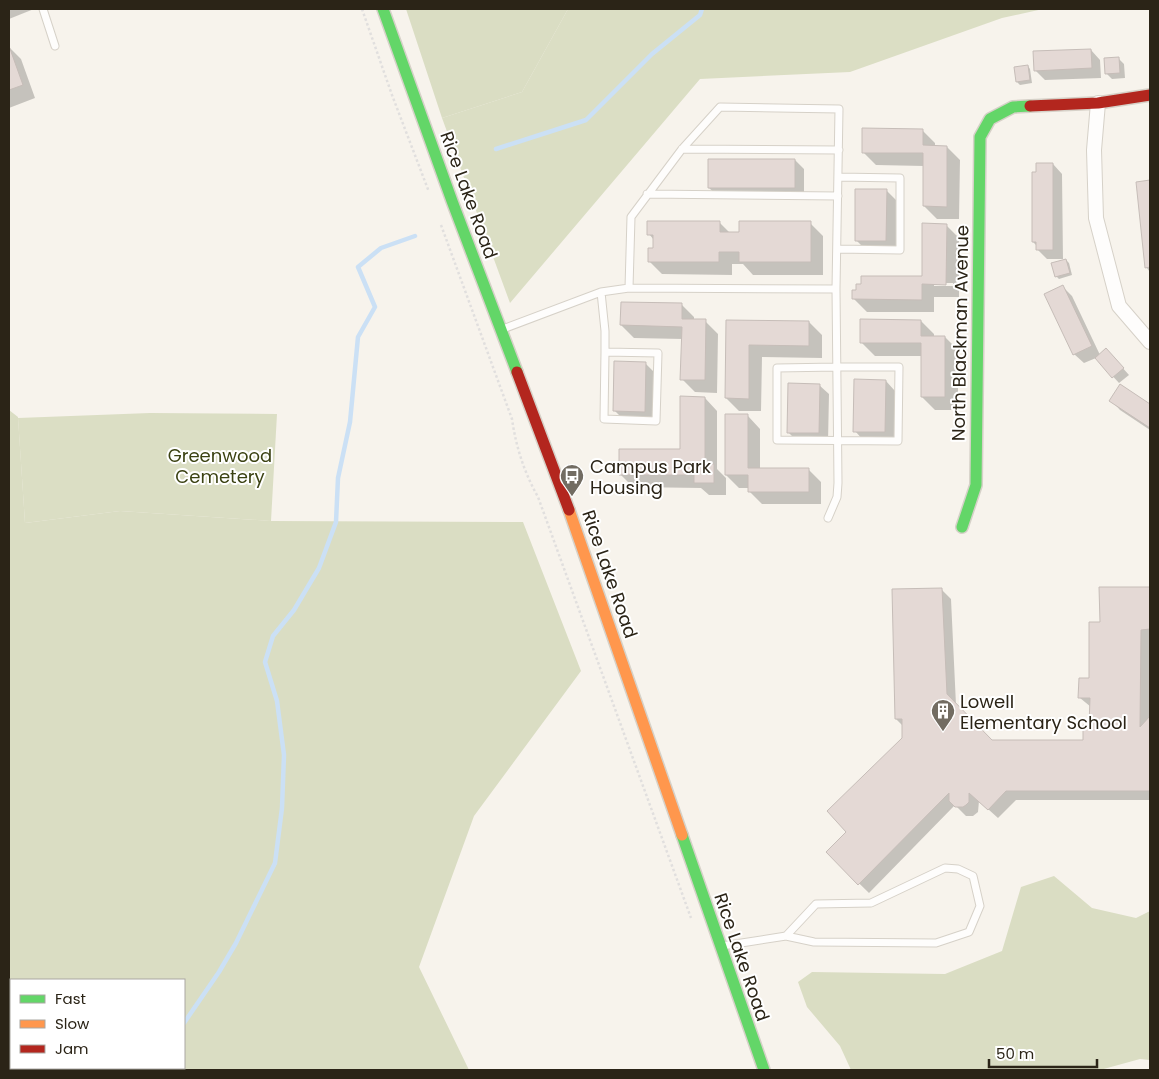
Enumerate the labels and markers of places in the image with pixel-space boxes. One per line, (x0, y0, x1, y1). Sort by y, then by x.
place label: Campus Park Housing (590, 454, 712, 500)
bus stop icon: Campus Park Housing (559, 463, 585, 497)
place label: Lowell Elementary School (960, 689, 1127, 735)
building icon: Lowell Elementary School (930, 698, 956, 732)

